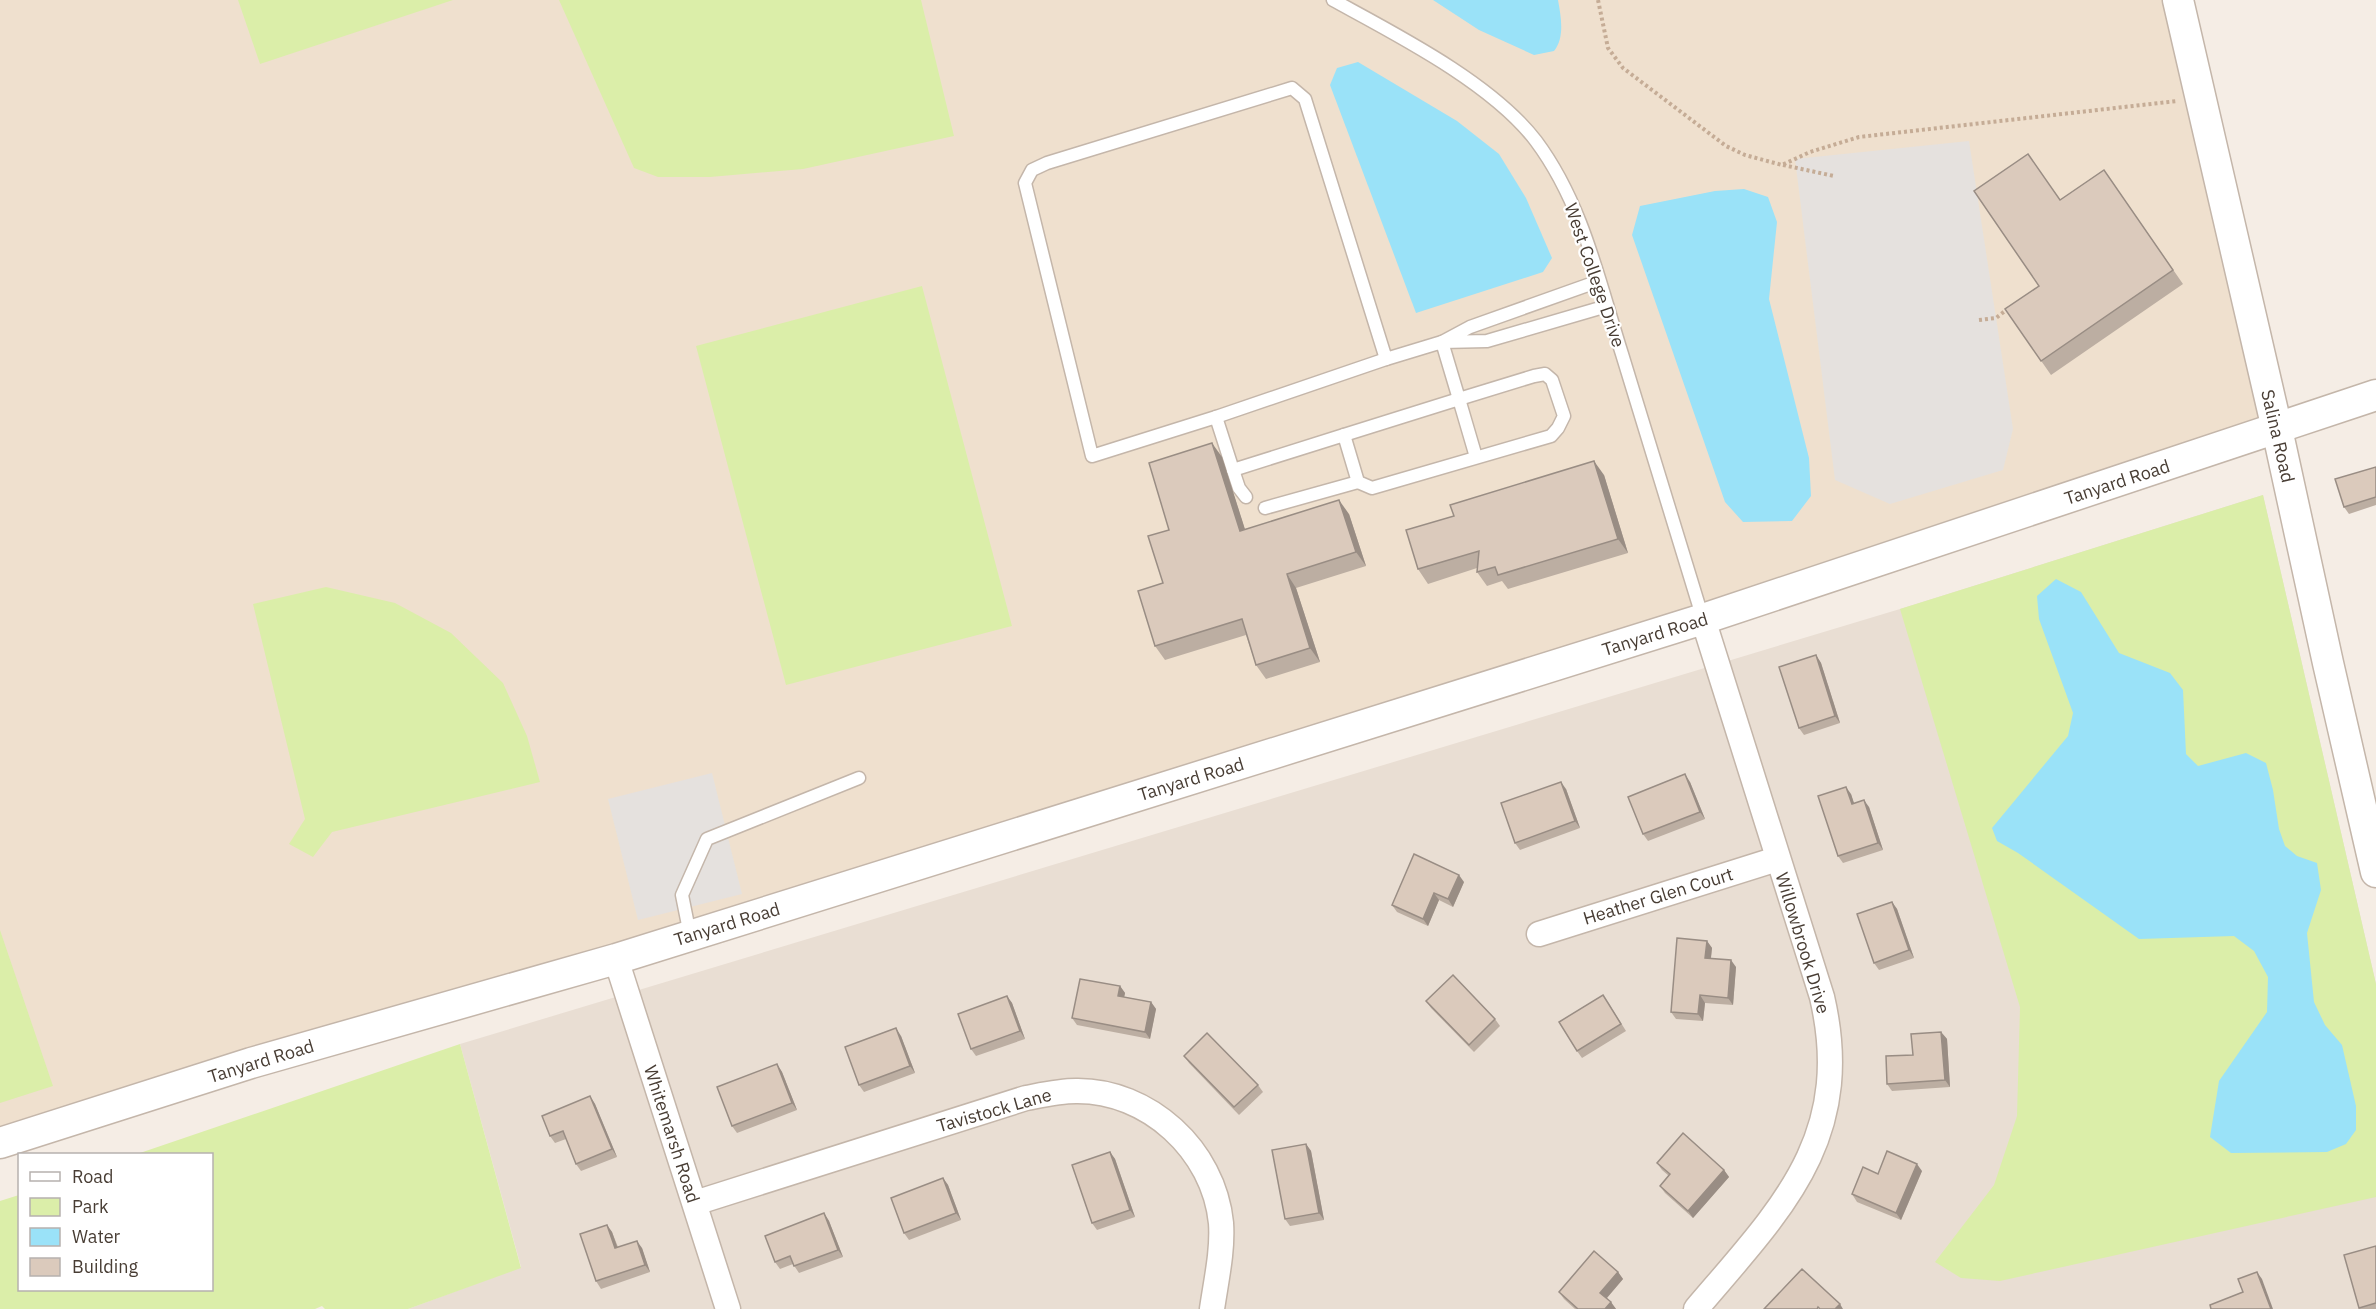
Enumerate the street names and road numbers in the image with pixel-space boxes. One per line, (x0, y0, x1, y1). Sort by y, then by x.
street label: West College Drive (1560, 200, 1630, 350)
street label: Salina Road (2256, 387, 2300, 485)
street label: Tanyard Road (2061, 454, 2173, 510)
street label: Tanyard Road (1599, 607, 1711, 661)
street label: Tanyard Road (1135, 752, 1247, 806)
street label: Heather Glen Court (1580, 862, 1736, 930)
street label: Willowbrook Drive (1771, 869, 1835, 1017)
street label: Tanyard Road (671, 897, 783, 951)
street label: Tanyard Road (205, 1034, 317, 1088)
street label: Whitemarsh Road (639, 1062, 705, 1206)
street label: Tavistock Lane (934, 1083, 1054, 1137)

